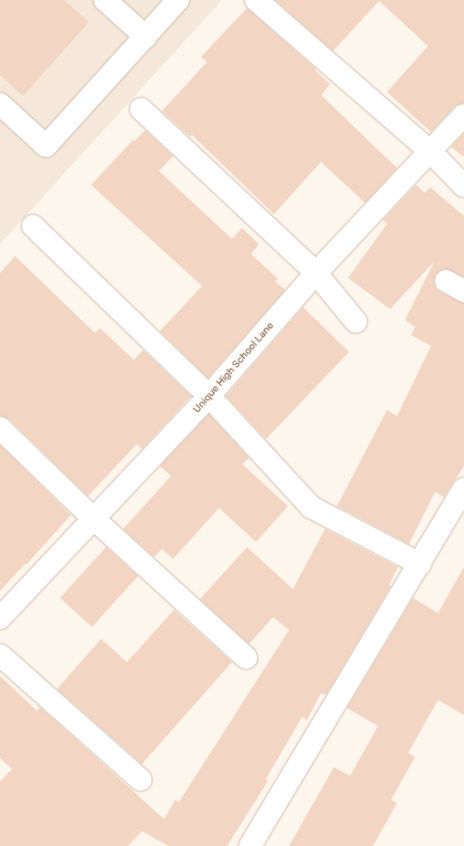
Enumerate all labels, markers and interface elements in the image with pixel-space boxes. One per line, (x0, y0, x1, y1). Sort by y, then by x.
street label: Unique High School Lane (191, 320, 277, 416)

